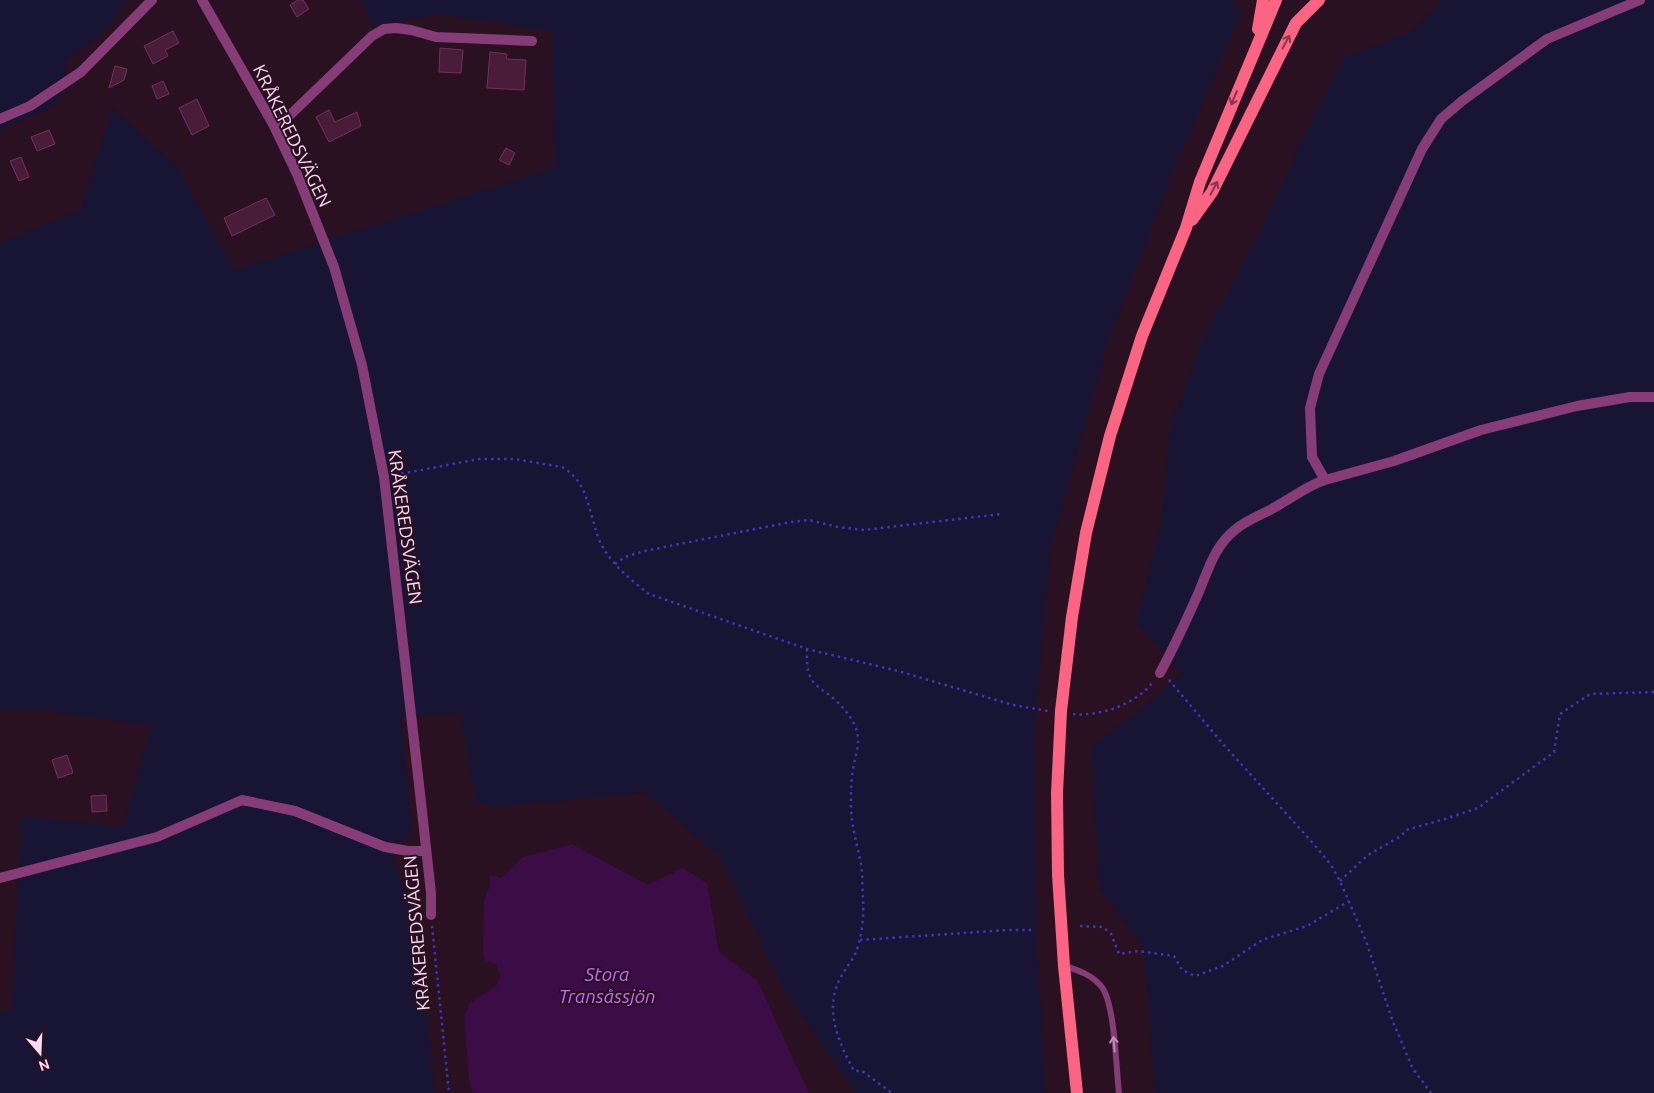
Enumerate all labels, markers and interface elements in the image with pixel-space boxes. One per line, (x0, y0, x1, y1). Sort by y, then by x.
one-way arrow (1281, 35, 1291, 50)
street label: KRÅKEREDSVÄGEN (250, 61, 336, 210)
one-way arrow (1229, 90, 1239, 105)
one-way arrow (1209, 181, 1219, 196)
street label: KRÅKEREDSVÄGEN (385, 448, 427, 605)
street label: KRÅKEREDSVÄGEN (399, 855, 433, 1012)
water label: Stora Transåssjön (558, 963, 656, 1007)
north arrow (15, 1028, 65, 1078)
one-way arrow (1109, 1037, 1119, 1053)
text: N (37, 1056, 52, 1075)

